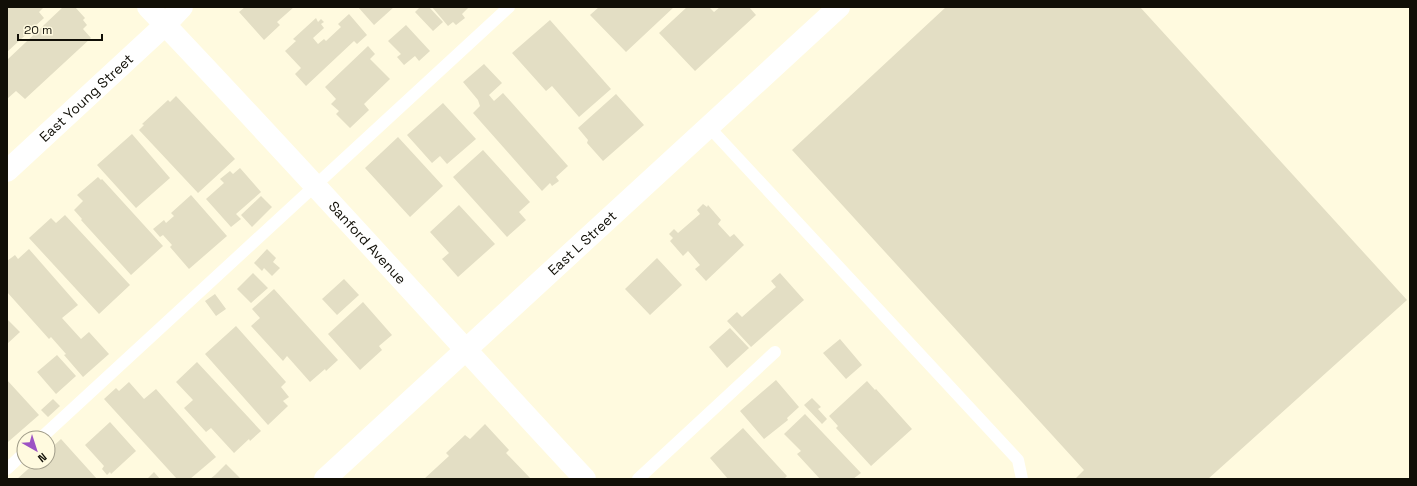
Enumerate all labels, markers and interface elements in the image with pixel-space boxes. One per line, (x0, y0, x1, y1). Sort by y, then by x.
scale bar (18, 16, 102, 42)
text: 20 m (24, 22, 52, 38)
street label: East Young Street (36, 50, 137, 146)
street label: Sanford Avenue (325, 197, 410, 288)
street label: East L Street (544, 207, 620, 279)
north arrow (16, 430, 56, 470)
text: N (35, 450, 50, 466)

